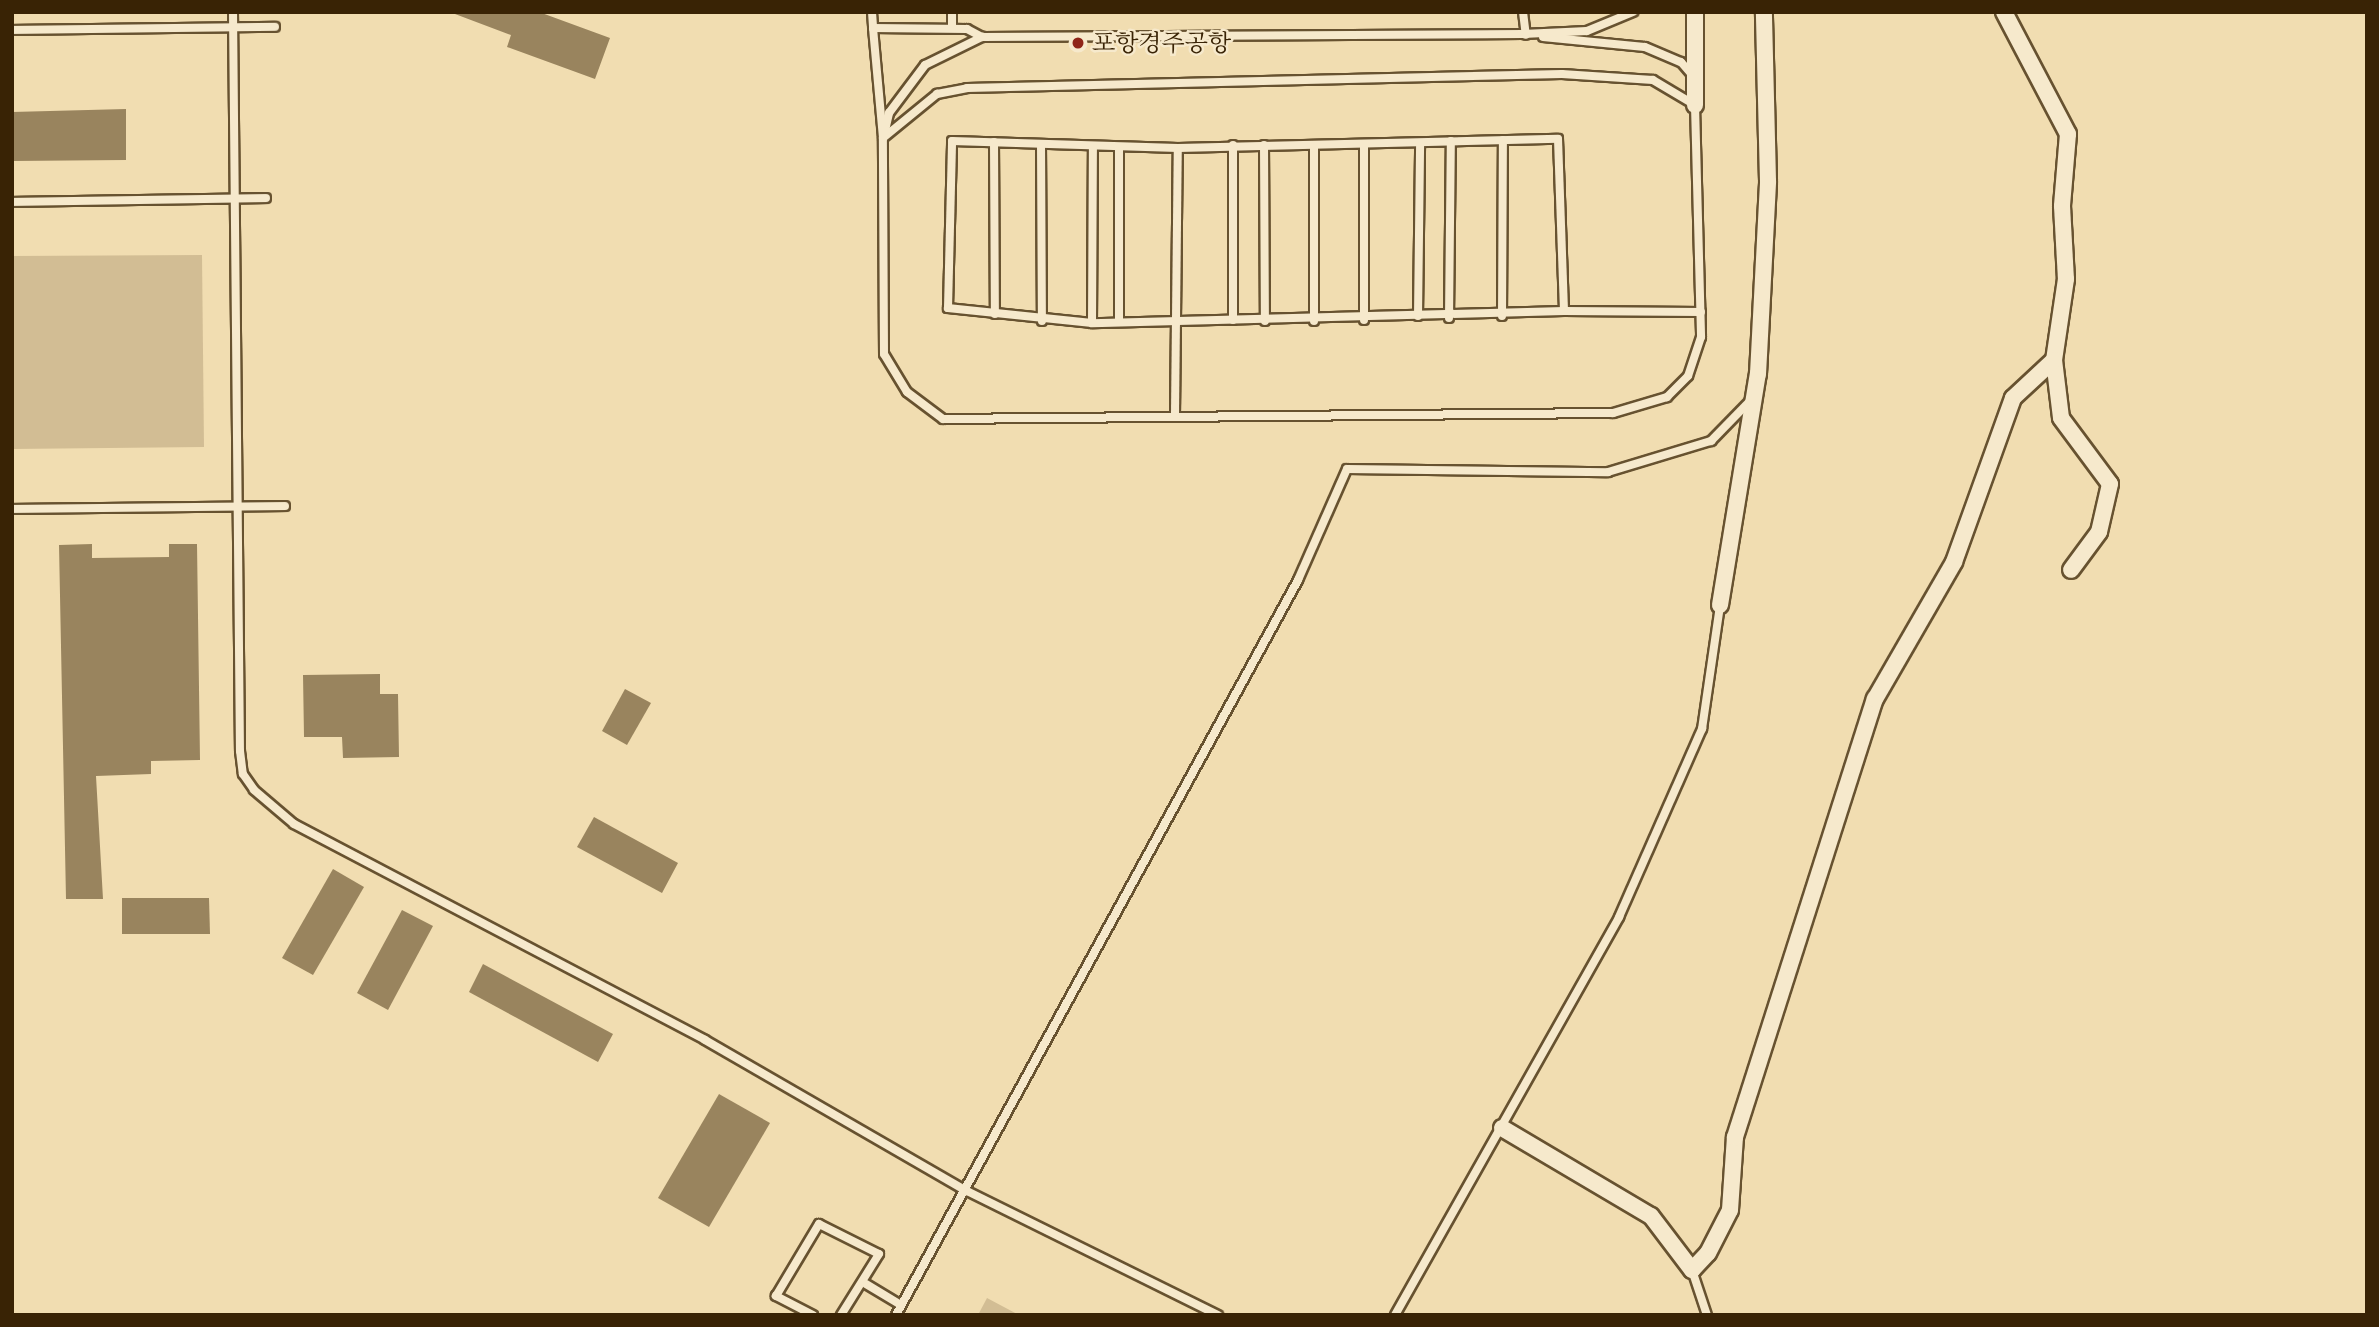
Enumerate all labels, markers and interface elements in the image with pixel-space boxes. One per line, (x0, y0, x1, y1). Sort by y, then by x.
place label: 포항경주공항 (1092, 29, 1231, 57)
marker: 포항경주공항 (1070, 35, 1086, 51)

